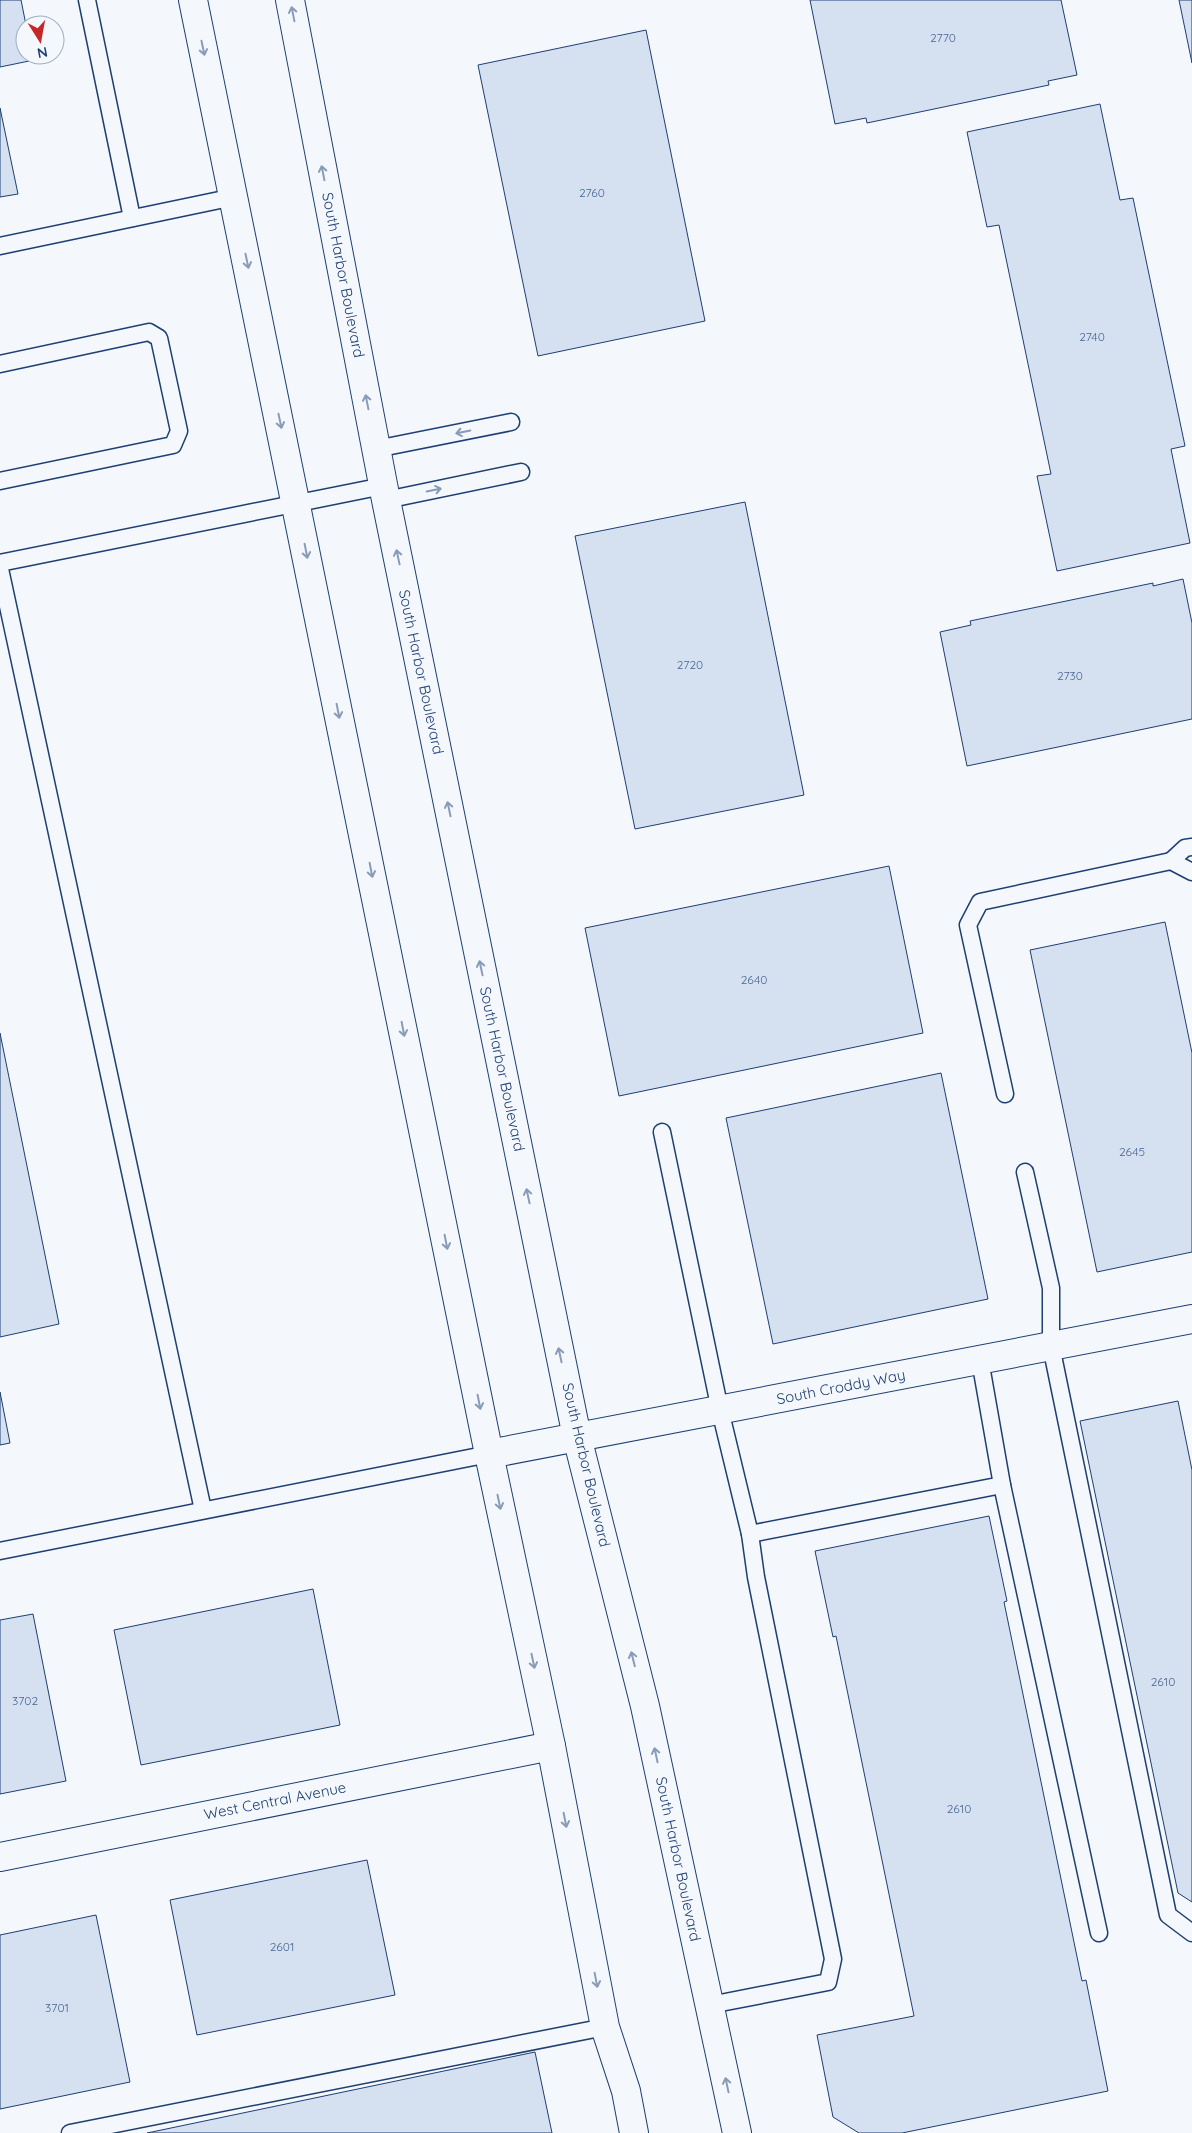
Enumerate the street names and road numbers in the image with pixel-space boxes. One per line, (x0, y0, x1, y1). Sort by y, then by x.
street label: South Harbor Boulevard (318, 191, 369, 359)
street label: South Harbor Boulevard (395, 588, 448, 756)
street label: South Harbor Boulevard (476, 985, 529, 1153)
street label: South Croddy Way (775, 1365, 907, 1408)
street label: South Harbor Boulevard (558, 1381, 615, 1549)
street label: South Harbor Boulevard (652, 1775, 705, 1943)
street label: West Central Avenue (202, 1777, 348, 1824)

